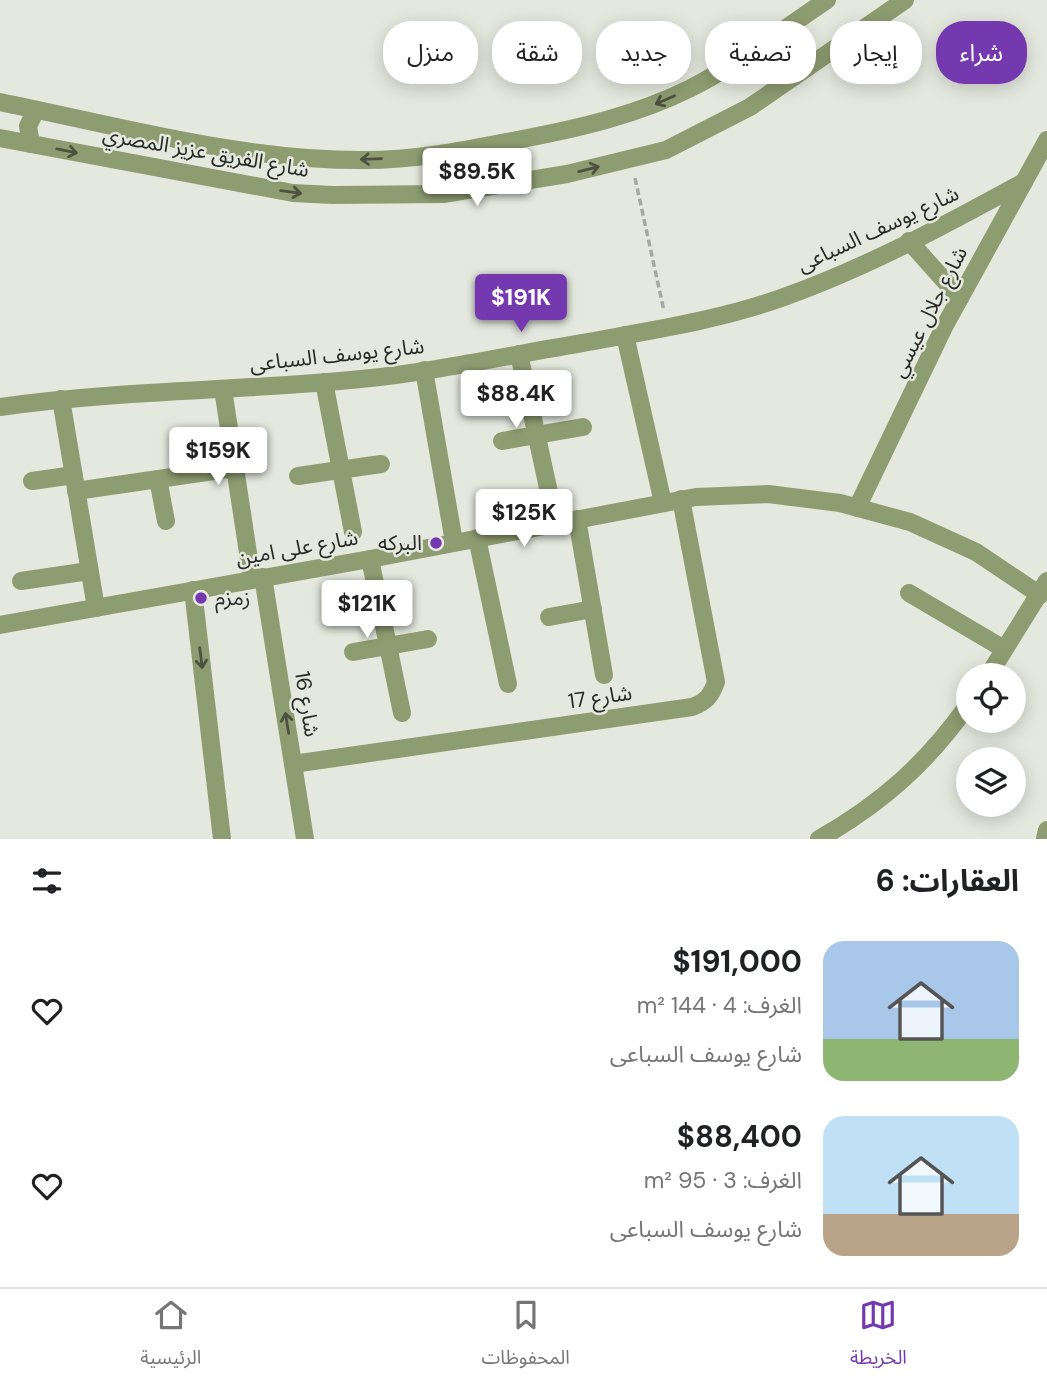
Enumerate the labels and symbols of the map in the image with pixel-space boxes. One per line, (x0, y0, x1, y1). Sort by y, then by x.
one-way arrow (654, 94, 676, 107)
street label: شارع الفريق عزيز المصري (100, 120, 311, 186)
one-way arrow (55, 145, 78, 158)
pin: $89.5K (420, 148, 534, 208)
one-way arrow (360, 153, 383, 166)
one-way arrow (577, 162, 600, 175)
street label: شارع يوسف السباعى (793, 179, 964, 280)
one-way arrow (279, 186, 302, 199)
street label: شارع جلال عيسي (884, 242, 976, 383)
pin: $191K (472, 274, 570, 334)
street label: شارع يوسف السباعى (248, 332, 426, 379)
pin: $88.4K (459, 370, 573, 430)
pin: $159K (169, 428, 267, 487)
pin: $125K (475, 490, 573, 549)
street label: شارع على امين (234, 523, 360, 574)
place label: البركه (378, 529, 422, 557)
marker: البركه (428, 535, 444, 551)
pin: $121K (318, 580, 416, 640)
place label: زمزم (215, 584, 251, 614)
marker: زمزم (193, 590, 209, 606)
one-way arrow (194, 646, 207, 668)
street label: شارع 16 (287, 669, 326, 739)
street label: شارع 17 (566, 679, 634, 716)
one-way arrow (280, 712, 293, 735)

